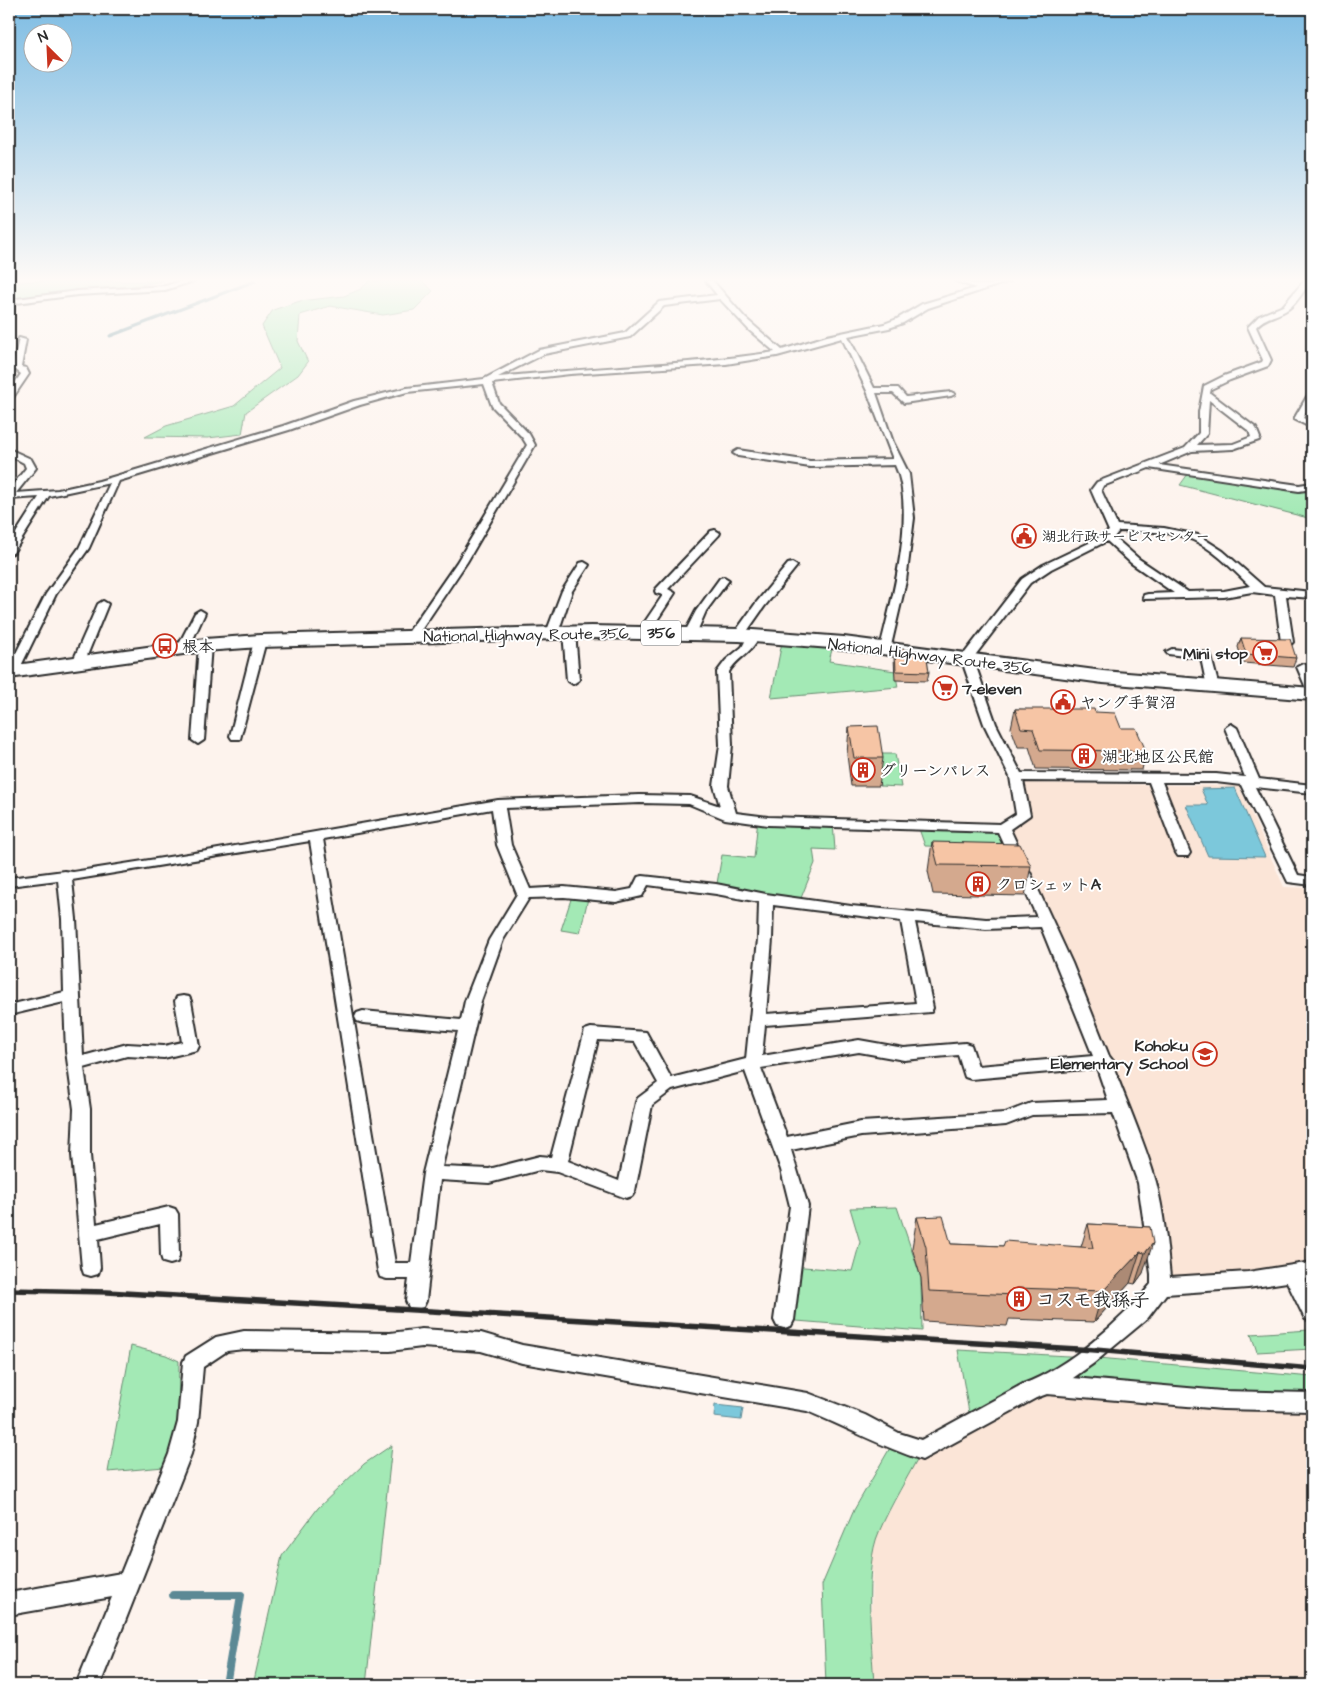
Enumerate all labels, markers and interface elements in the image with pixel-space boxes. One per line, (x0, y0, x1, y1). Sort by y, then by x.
north arrow (22, 22, 72, 72)
text: N (35, 26, 51, 48)
public building icon: 湖北行政サービスセンター (1011, 523, 1037, 549)
place label: 湖北行政サービスセンター (1042, 527, 1210, 547)
road number: 356 (641, 620, 681, 646)
street label: National Highway Route 356 (423, 622, 629, 649)
bus stop icon: 根本 (152, 633, 178, 659)
street label: National Highway Route 356 (827, 633, 1033, 680)
place label: 根本 (182, 636, 214, 658)
supermarket icon: Mini stop (1252, 640, 1278, 666)
place label: Mini stop (1183, 643, 1248, 665)
supermarket icon: 7-eleven (932, 675, 958, 701)
place label: 7-eleven (961, 678, 1022, 700)
public building icon: ヤング手賀沼 (1050, 689, 1076, 715)
place label: ヤング手賀沼 (1080, 692, 1176, 714)
building icon: 湖北地区公民館 (1071, 743, 1097, 769)
place label: 湖北地区公民館 (1102, 746, 1214, 768)
building icon: グリーンパレス (850, 757, 876, 783)
place label: グリーンパレス (880, 760, 990, 782)
building icon: クロシェットA (965, 871, 991, 897)
place label: クロシェットA (996, 874, 1102, 896)
place label: Kohoku Elementary School (1051, 1035, 1188, 1076)
school or university icon: Kohoku Elementary School (1192, 1041, 1218, 1067)
building icon: コスモ我孫子 (1006, 1286, 1032, 1312)
place label: コスモ我孫子 (1036, 1287, 1149, 1314)

